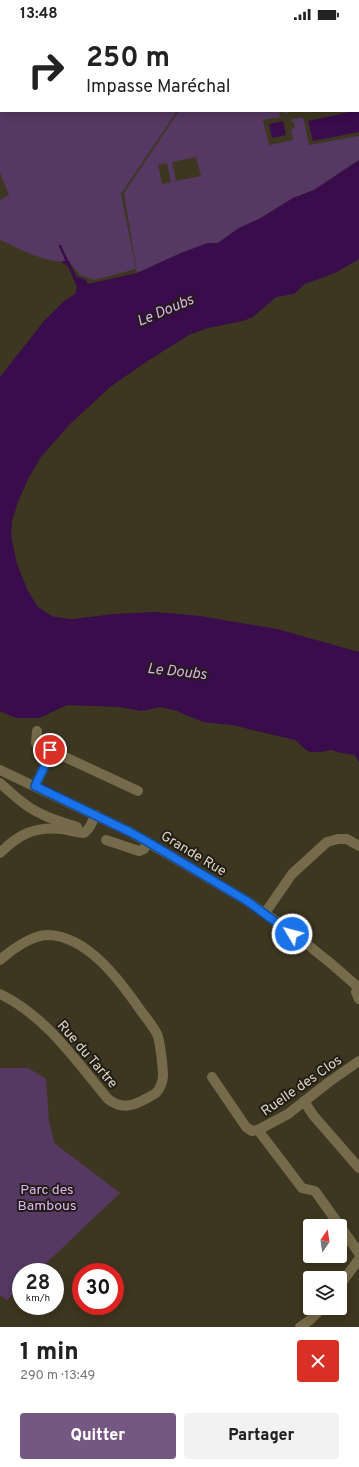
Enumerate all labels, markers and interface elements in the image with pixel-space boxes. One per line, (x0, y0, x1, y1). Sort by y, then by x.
text: 13:48 (20, 5, 58, 24)
text: 250 m (86, 41, 170, 77)
icon: right (20, 44, 72, 96)
text: Impasse Maréchal (86, 76, 230, 99)
water label: Le Doubs (134, 291, 197, 332)
water label: Le Doubs (146, 660, 208, 685)
pin (33, 733, 67, 767)
icon: arrive (39, 739, 61, 761)
street label: Grande Rue (157, 828, 229, 881)
position arrow (271, 913, 313, 955)
street label: Rue du Tartre (53, 1018, 121, 1092)
street label: Ruelle des Clos (258, 1052, 346, 1120)
park label: Parc des Bambous (17, 1182, 77, 1215)
north arrow (303, 1219, 347, 1263)
map controls (303, 1219, 347, 1315)
speed limit sign: 30 (72, 1263, 124, 1315)
text: 28 (26, 1271, 50, 1297)
button: layers (303, 1271, 347, 1315)
text: km/h (26, 1292, 50, 1305)
text: 1 min (20, 1338, 79, 1368)
button: close (297, 1340, 339, 1382)
text: 290 m · 13:49 (20, 1368, 95, 1384)
button: Quitter (20, 1413, 176, 1459)
button: Partager (184, 1413, 339, 1459)

